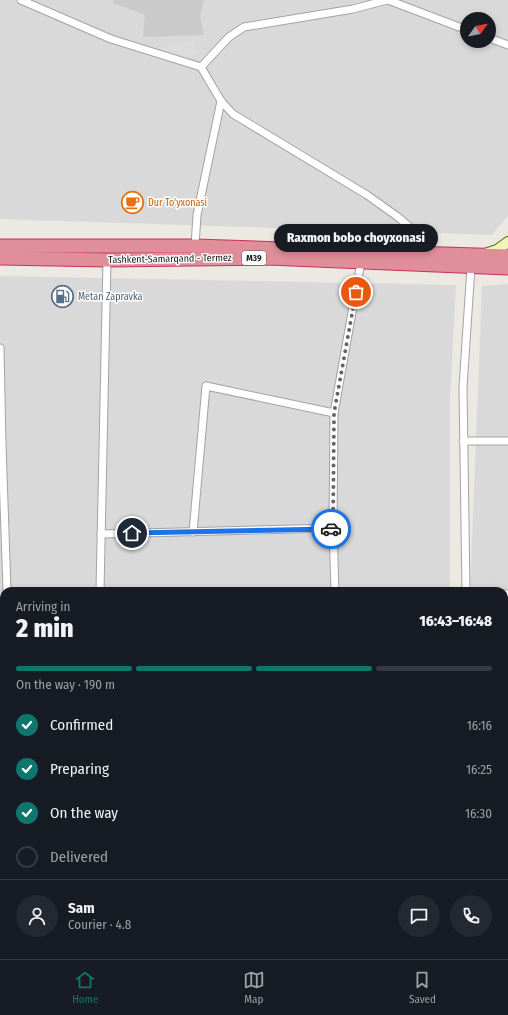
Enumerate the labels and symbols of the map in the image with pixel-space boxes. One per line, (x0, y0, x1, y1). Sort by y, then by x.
north arrow (460, 12, 496, 48)
cafe icon: Dur To'yxonasi (120, 190, 146, 216)
place label: Dur To'yxonasi (148, 197, 207, 209)
callout: Raxmon bobo choyxonasi (274, 224, 438, 252)
road number: M39 (242, 251, 266, 265)
street label: Tashkent-Samarqand - Termez (108, 252, 232, 266)
pin (339, 275, 373, 309)
fuel station icon: Metan Zapravka (50, 284, 76, 310)
place label: Metan Zapravka (78, 291, 142, 303)
courier (311, 509, 351, 549)
pin (115, 516, 149, 550)

